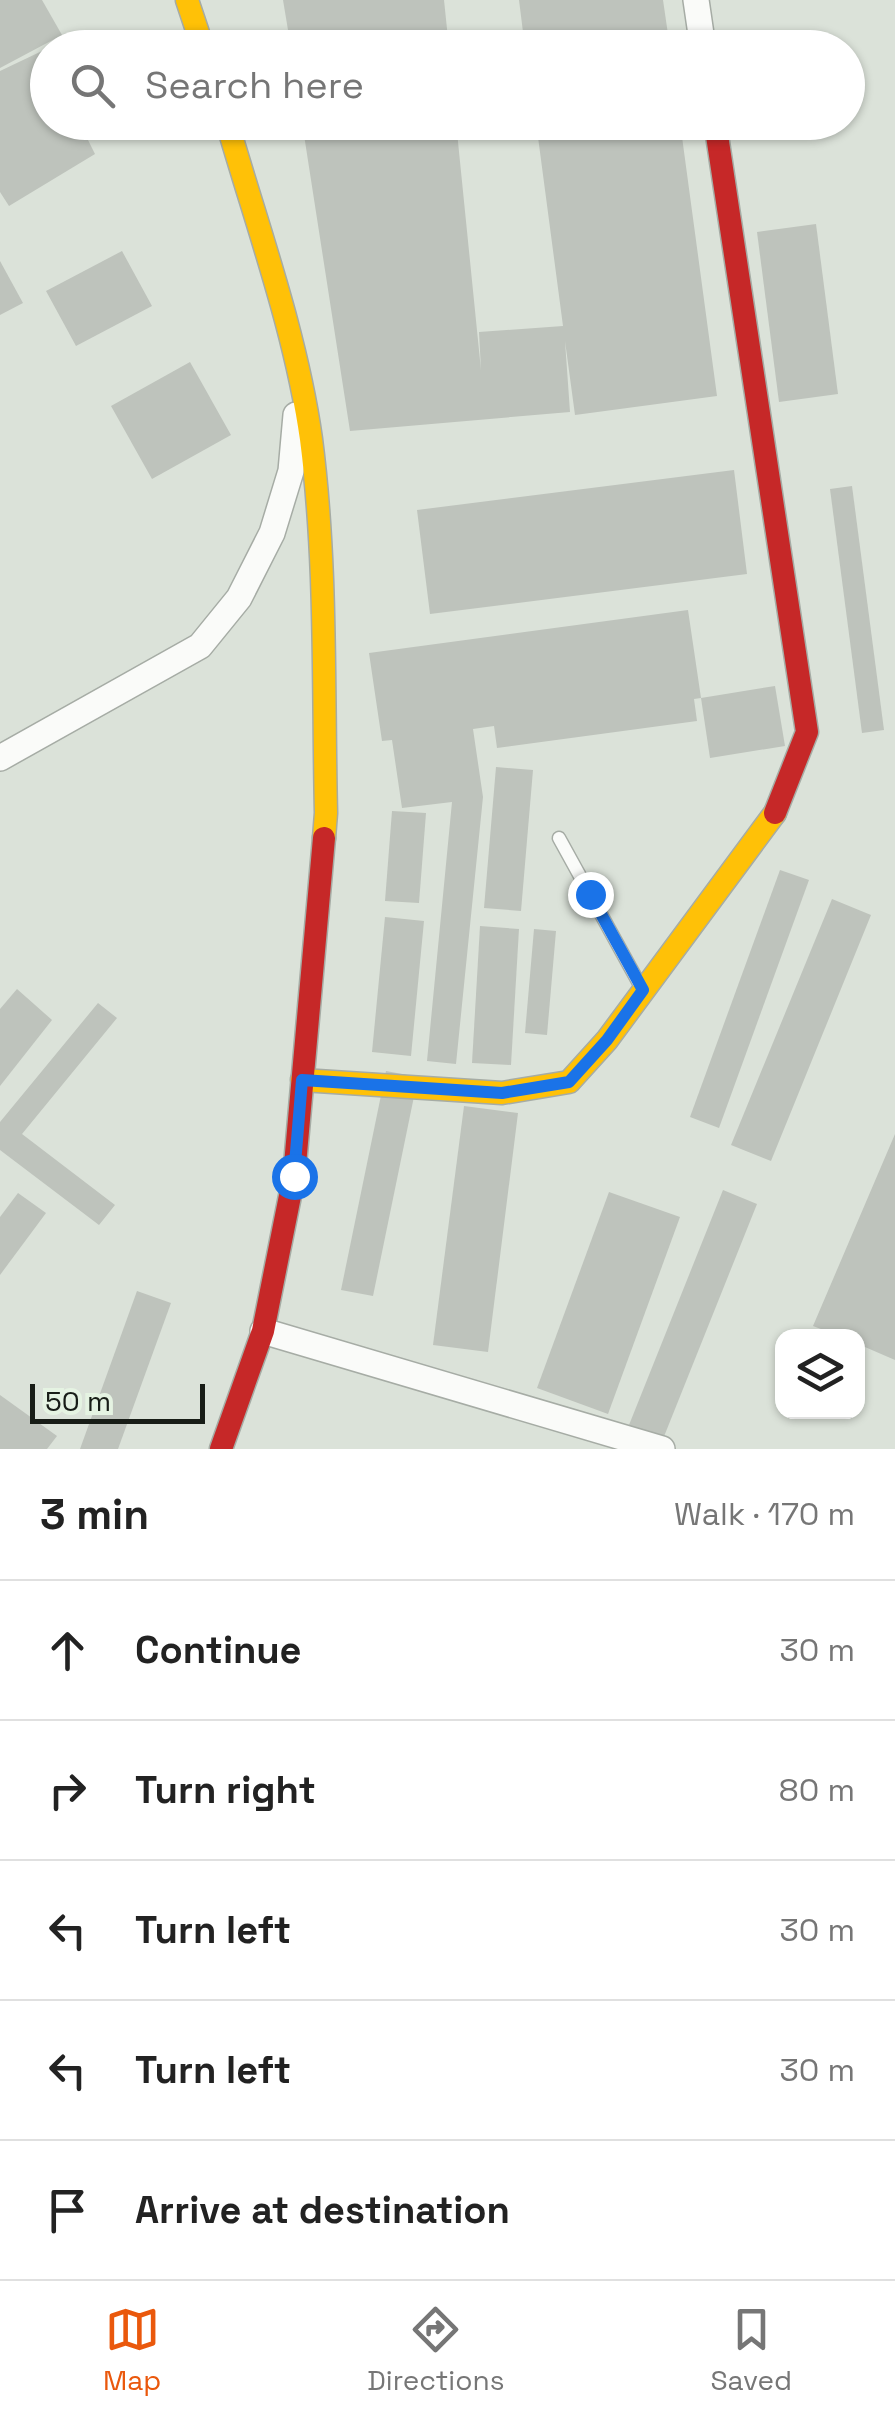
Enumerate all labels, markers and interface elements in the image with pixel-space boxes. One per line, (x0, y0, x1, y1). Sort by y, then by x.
search box (30, 30, 865, 140)
icon: search (65, 58, 120, 113)
text: Search here (145, 61, 364, 109)
route end (568, 872, 614, 918)
route start (272, 1154, 318, 1200)
map controls (775, 1329, 865, 1419)
button: layers (775, 1329, 865, 1419)
scale bar (30, 1379, 205, 1424)
text: 50 m (45, 1383, 111, 1419)
text: 3 min (40, 1488, 149, 1541)
text: Walk · 170 m (674, 1494, 855, 1534)
icon: ahead (40, 1623, 95, 1678)
text: Continue (135, 1626, 301, 1674)
text: 30 m (779, 1630, 855, 1670)
icon: right (40, 1763, 95, 1818)
text: Turn right (135, 1766, 316, 1814)
text: 80 m (779, 1770, 855, 1810)
icon: left (40, 1903, 95, 1958)
text: Turn left (135, 1906, 291, 1954)
text: 30 m (779, 1910, 855, 1950)
icon: left (40, 2043, 95, 2098)
text: Turn left (135, 2046, 291, 2094)
text: 30 m (779, 2050, 855, 2090)
icon: arrive (40, 2183, 95, 2238)
text: Arrive at destination (135, 2186, 510, 2234)
tab: Map (103, 2302, 161, 2398)
tab: Directions (367, 2302, 504, 2398)
tab: Saved (710, 2302, 792, 2398)

